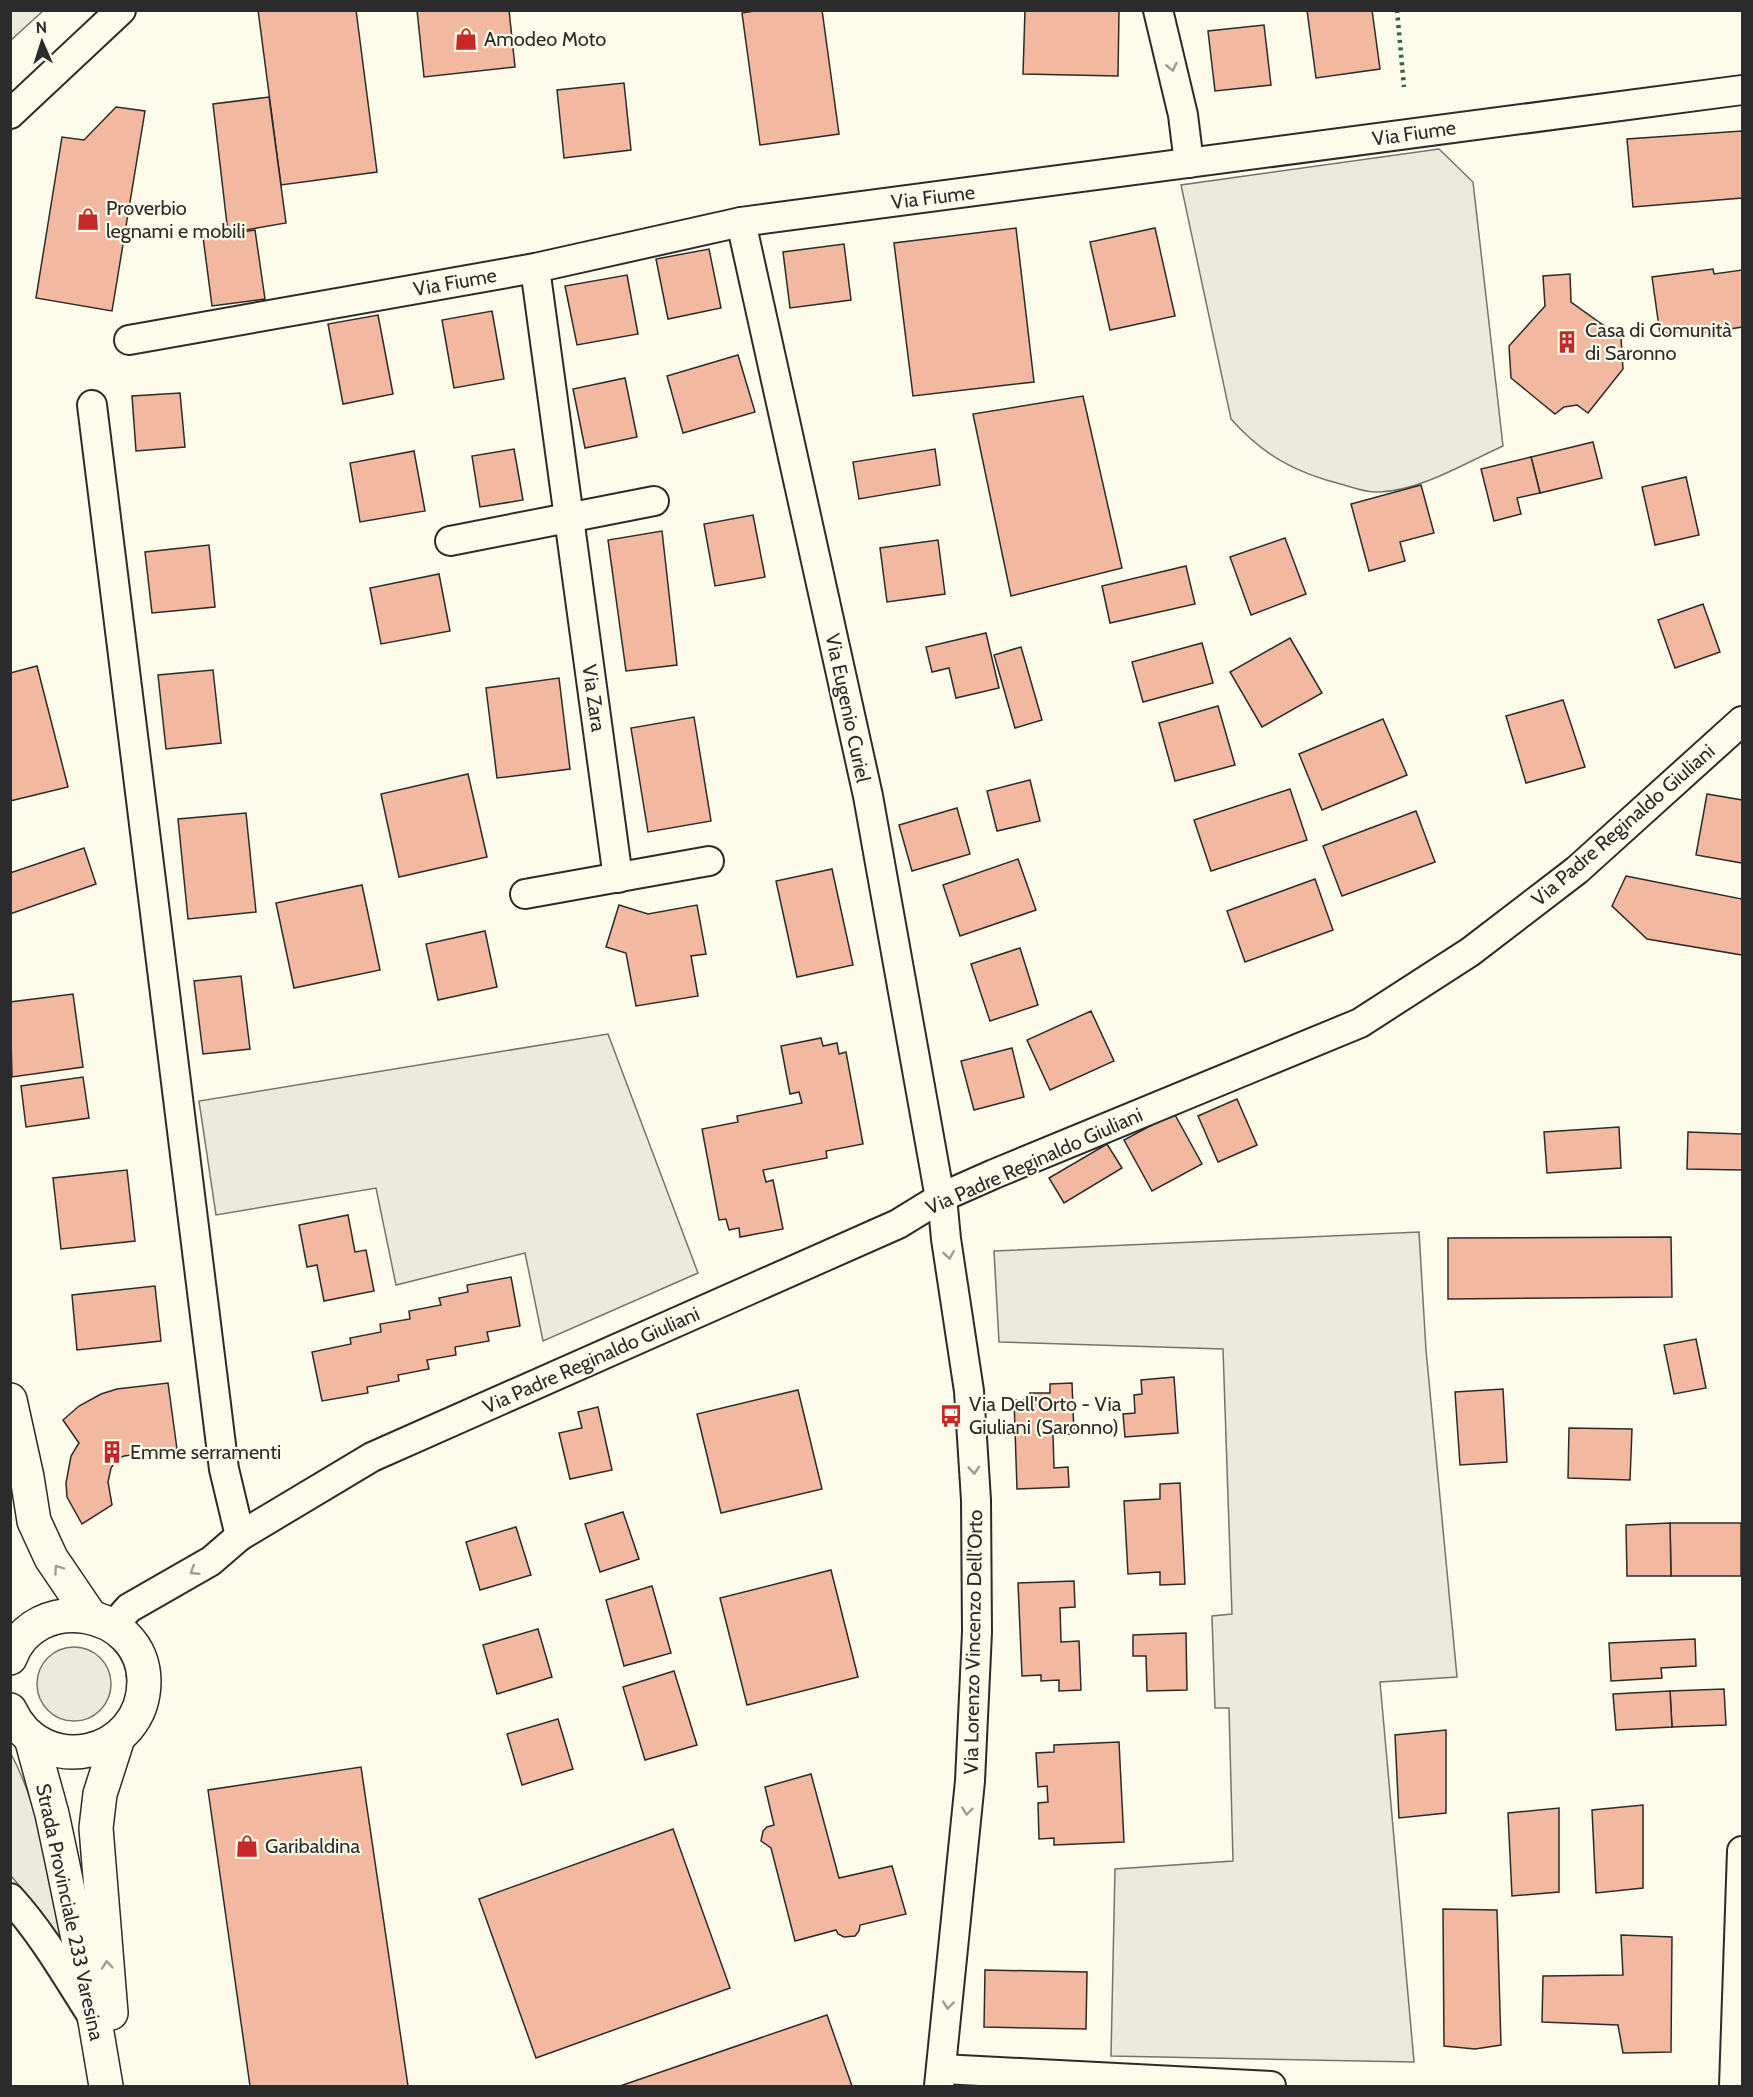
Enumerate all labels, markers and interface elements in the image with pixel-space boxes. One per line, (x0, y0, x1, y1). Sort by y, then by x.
north arrow (12, 12, 72, 72)
text: N (35, 18, 47, 37)
shop icon: Amodeo Moto (453, 26, 479, 52)
place label: Amodeo Moto (484, 27, 606, 51)
one-way arrow (1164, 62, 1177, 72)
street label: Via Fiume (1371, 115, 1457, 151)
street label: Via Fiume (890, 180, 976, 214)
place label: Proverbio legnami e mobili (106, 196, 245, 243)
shop icon: Proverbio legnami e mobili (75, 206, 101, 232)
street label: Via Fiume (411, 263, 499, 301)
place label: Casa di Comunità di Saronno (1585, 318, 1732, 365)
building icon: Casa di Comunità di Saronno (1554, 329, 1580, 355)
street label: Via Eugenio Curiel (820, 631, 876, 785)
street label: Via Zara (577, 663, 611, 734)
street label: Via Padre Reginaldo Giuliani (1527, 739, 1719, 911)
street label: Via Padre Reginaldo Giuliani (922, 1102, 1146, 1220)
one-way arrow (942, 1251, 954, 1260)
street label: Via Padre Reginaldo Giuliani (479, 1301, 703, 1419)
place label: Via Dell'Orto - Via Giuliani (Saronno) (969, 1392, 1122, 1439)
bus stop icon: Via Dell'Orto - Via Giuliani (Saronno) (938, 1403, 964, 1429)
building icon: Emme serramenti (99, 1439, 125, 1465)
place label: Emme serramenti (130, 1440, 281, 1464)
one-way arrow (968, 1465, 981, 1474)
street label: Via Lorenzo Vincenzo Dell'Orto (959, 1510, 987, 1774)
one-way arrow (54, 1564, 65, 1575)
one-way arrow (190, 1564, 200, 1576)
street label: Strada Provinciale 233 Varesina (31, 1781, 109, 2043)
one-way arrow (961, 1807, 974, 1816)
shop icon: Garibaldina (234, 1833, 260, 1859)
place label: Garibaldina (265, 1834, 360, 1858)
one-way arrow (101, 1961, 114, 1970)
one-way arrow (942, 2001, 955, 2010)

